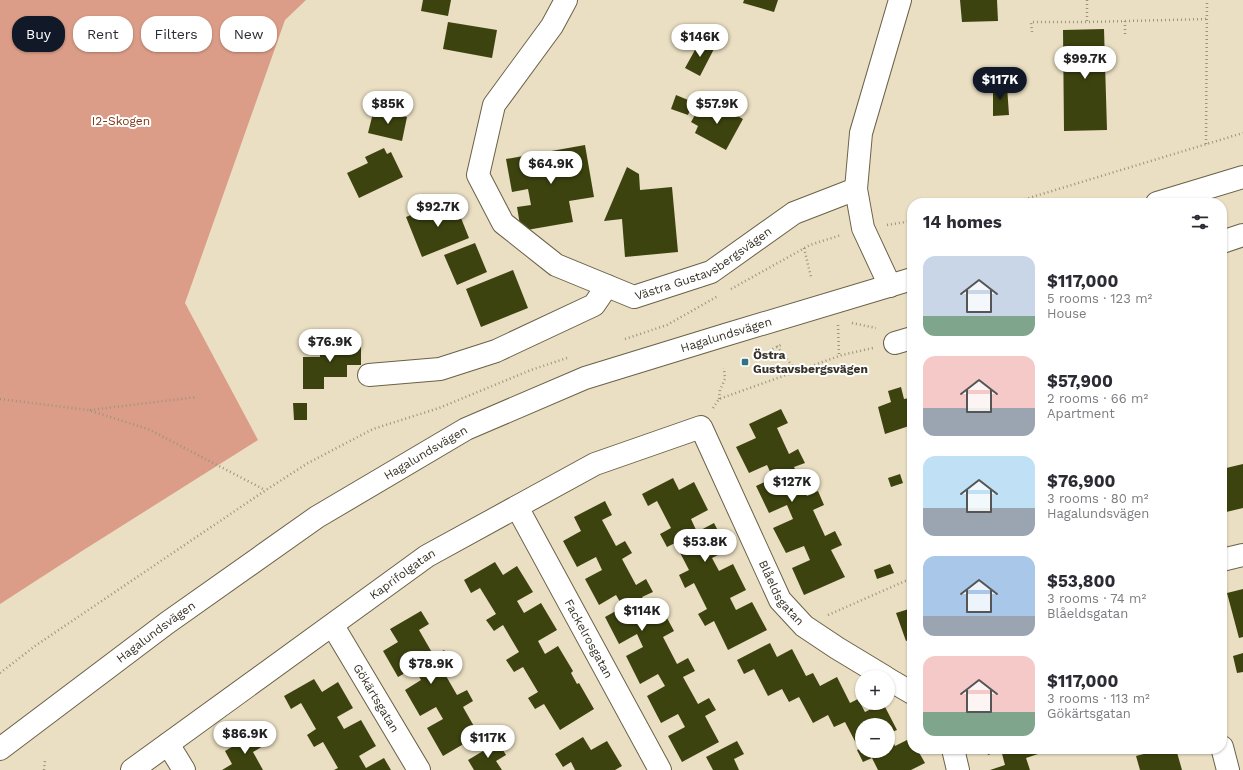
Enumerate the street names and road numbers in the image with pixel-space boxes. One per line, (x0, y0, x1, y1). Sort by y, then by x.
street label: Västra Gustavsbergsvägen (633, 224, 774, 303)
street label: Hagalundsvägen (679, 314, 773, 355)
street label: Hagalundsvägen (381, 423, 470, 483)
street label: Kaprifolgatan (367, 546, 438, 602)
street label: Blåeldsgatan (756, 558, 807, 628)
street label: Fackelrosgatan (561, 597, 616, 681)
street label: Hagalundsvägen (114, 598, 198, 666)
street label: Gökärtsgatan (350, 661, 402, 735)

